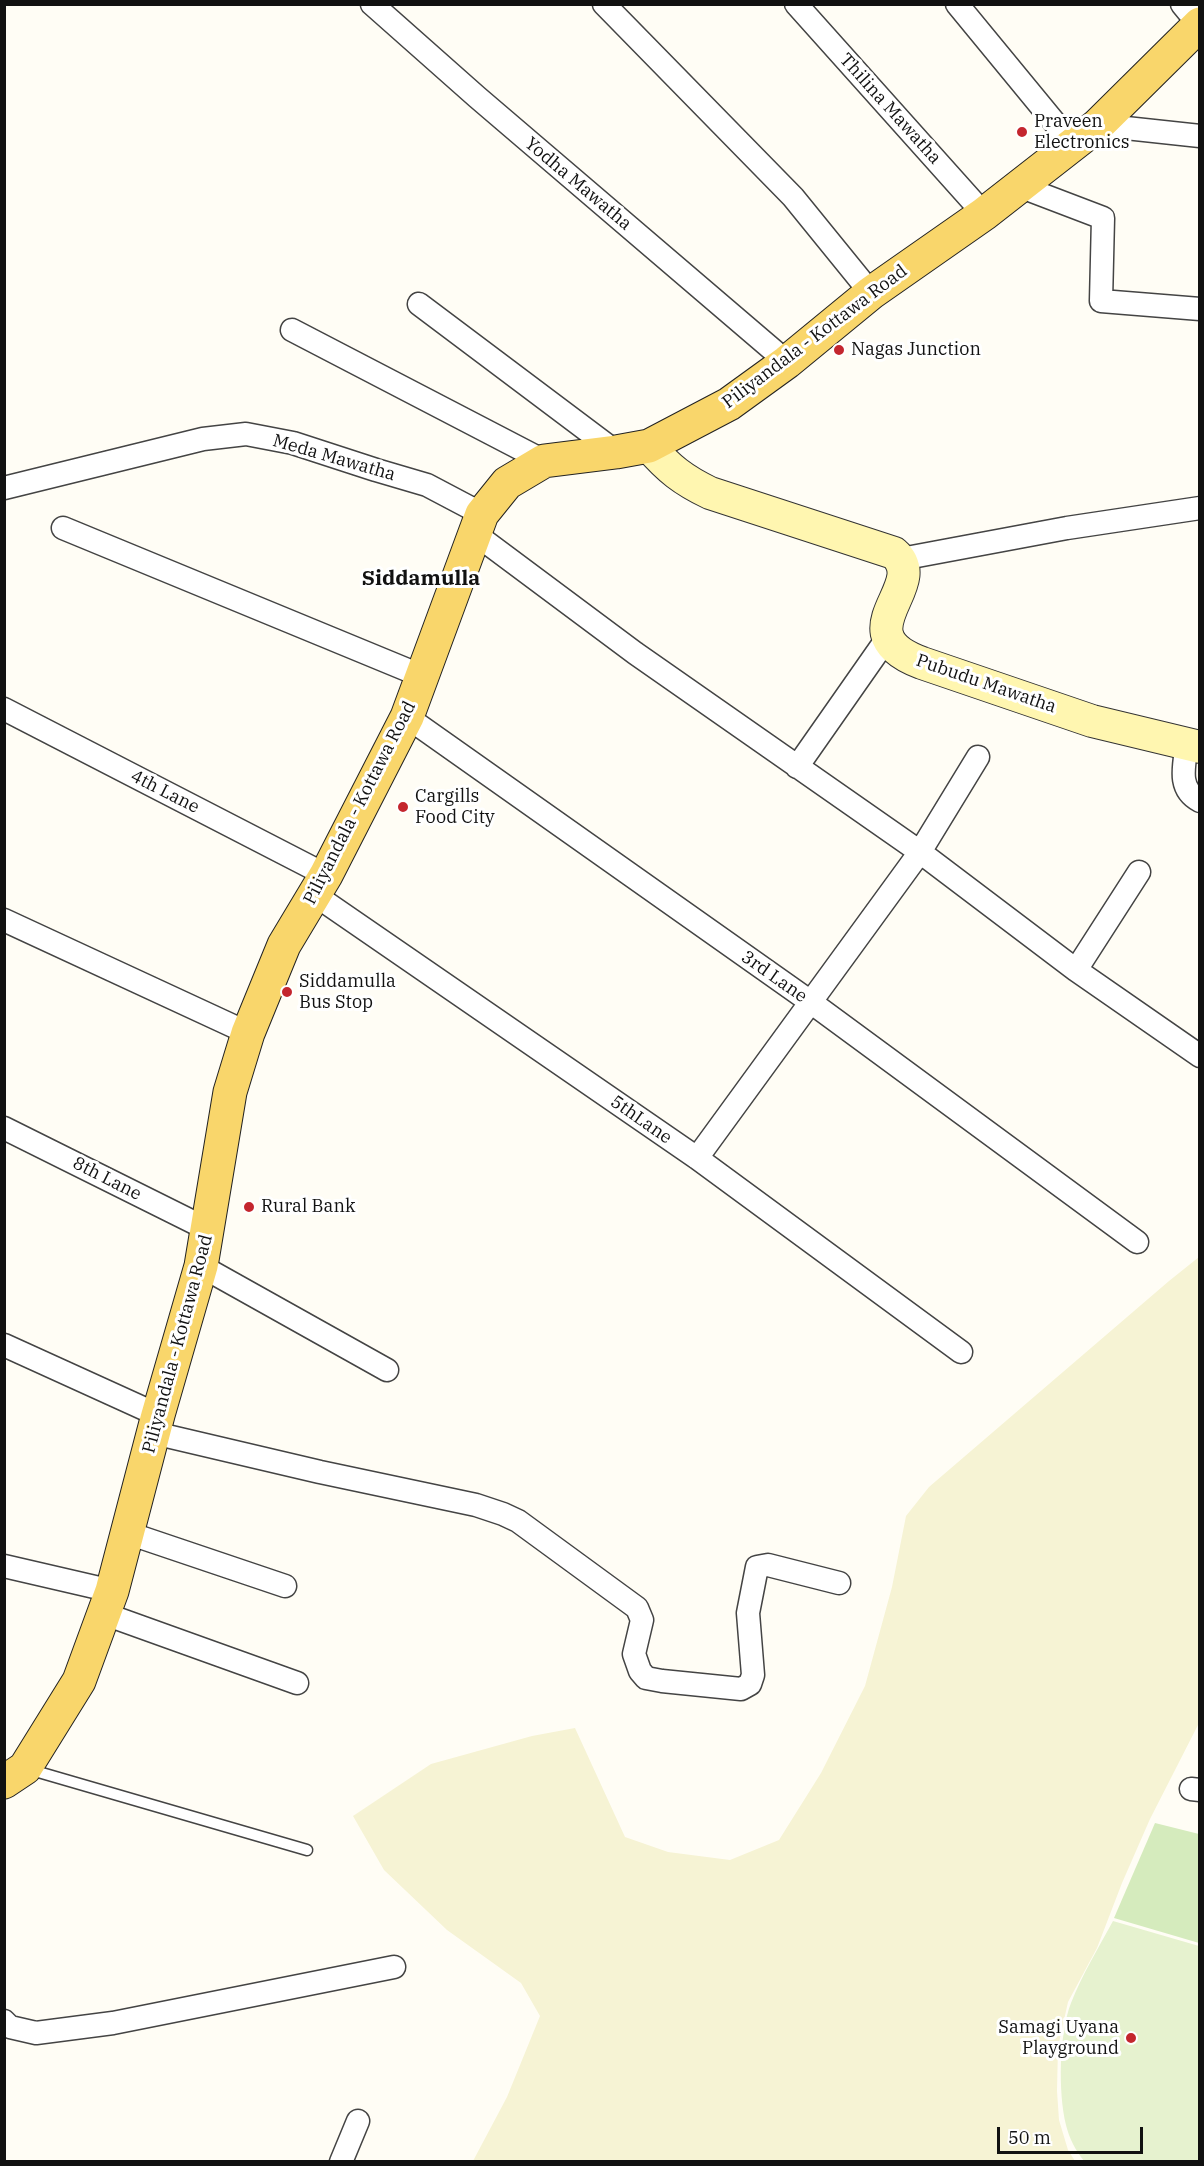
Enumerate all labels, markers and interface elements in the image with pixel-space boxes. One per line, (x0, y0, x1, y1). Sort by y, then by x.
street label: Thilina Mawatha (835, 49, 945, 169)
place label: Praveen Electronics (1034, 111, 1130, 154)
marker: Praveen Electronics (1015, 125, 1029, 139)
street label: Yodha Mawatha (520, 133, 636, 235)
street label: Piliyandala - Kottawa Road (718, 261, 912, 413)
place label: Nagas Junction (851, 339, 981, 361)
marker: Nagas Junction (832, 343, 846, 357)
street label: Meda Mawatha (270, 430, 398, 486)
district label: Siddamulla (362, 566, 480, 592)
street label: Pubudu Mawatha (913, 650, 1059, 718)
street label: Piliyandala - Kottawa Road (299, 698, 421, 908)
street label: 4th Lane (127, 766, 203, 818)
place label: Cargills Food City (415, 786, 495, 828)
marker: Cargills Food City (396, 800, 410, 814)
street label: 3rd Lane (737, 946, 811, 1008)
place label: Siddamulla Bus Stop (299, 971, 396, 1014)
marker: Siddamulla Bus Stop (280, 985, 294, 999)
street label: 5thLane (606, 1091, 676, 1149)
street label: 8th Lane (69, 1153, 145, 1205)
place label: Rural Bank (261, 1196, 355, 1218)
marker: Rural Bank (242, 1200, 256, 1214)
street label: Piliyandala - Kottawa Road (138, 1232, 218, 1456)
place label: Samagi Uyana Playground (998, 2017, 1119, 2060)
marker: Samagi Uyana Playground (1124, 2031, 1138, 2045)
scale bar (1000, 2115, 1146, 2153)
text: 50 m (1008, 2126, 1051, 2149)

